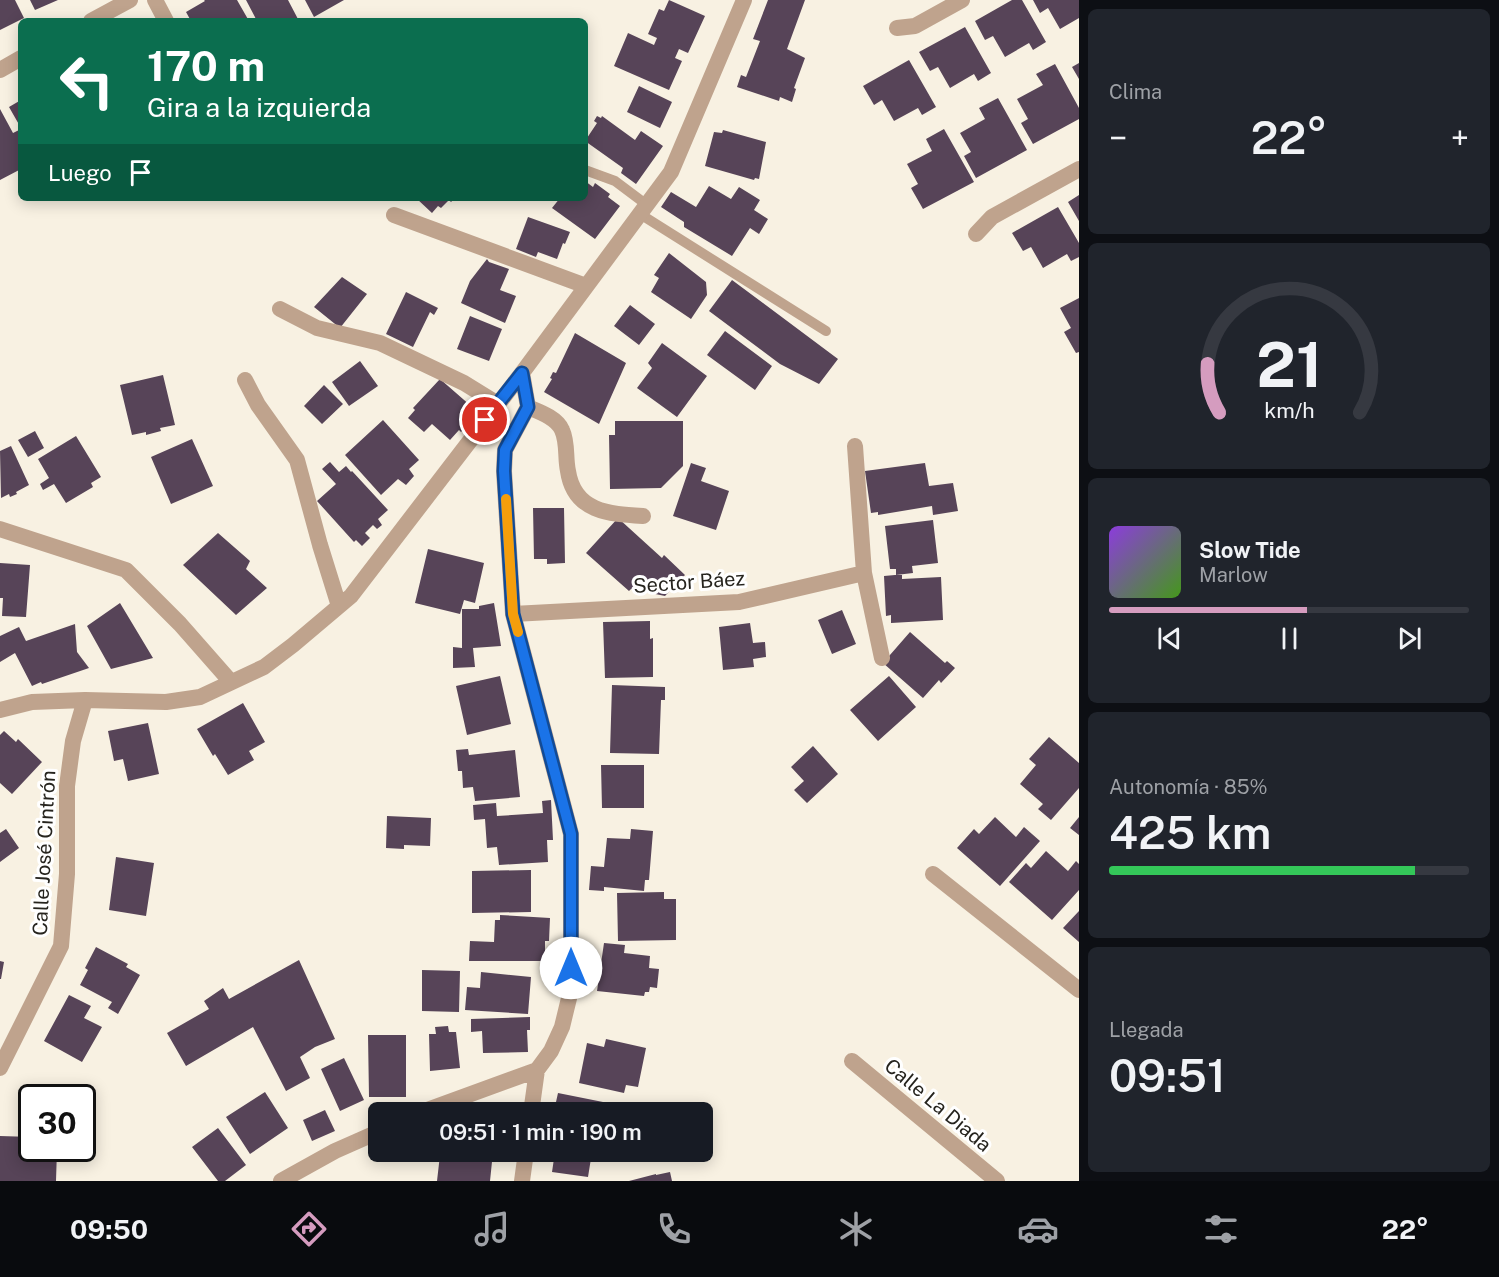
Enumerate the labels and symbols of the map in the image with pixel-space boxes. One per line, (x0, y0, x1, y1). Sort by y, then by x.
pin (459, 394, 510, 445)
street label: Sector Báez (632, 566, 746, 598)
street label: Calle José Cintrón (28, 770, 60, 936)
position arrow (539, 936, 603, 1000)
street label: Calle La Diada (880, 1053, 996, 1157)
speed limit sign: 30 (18, 1084, 96, 1162)

